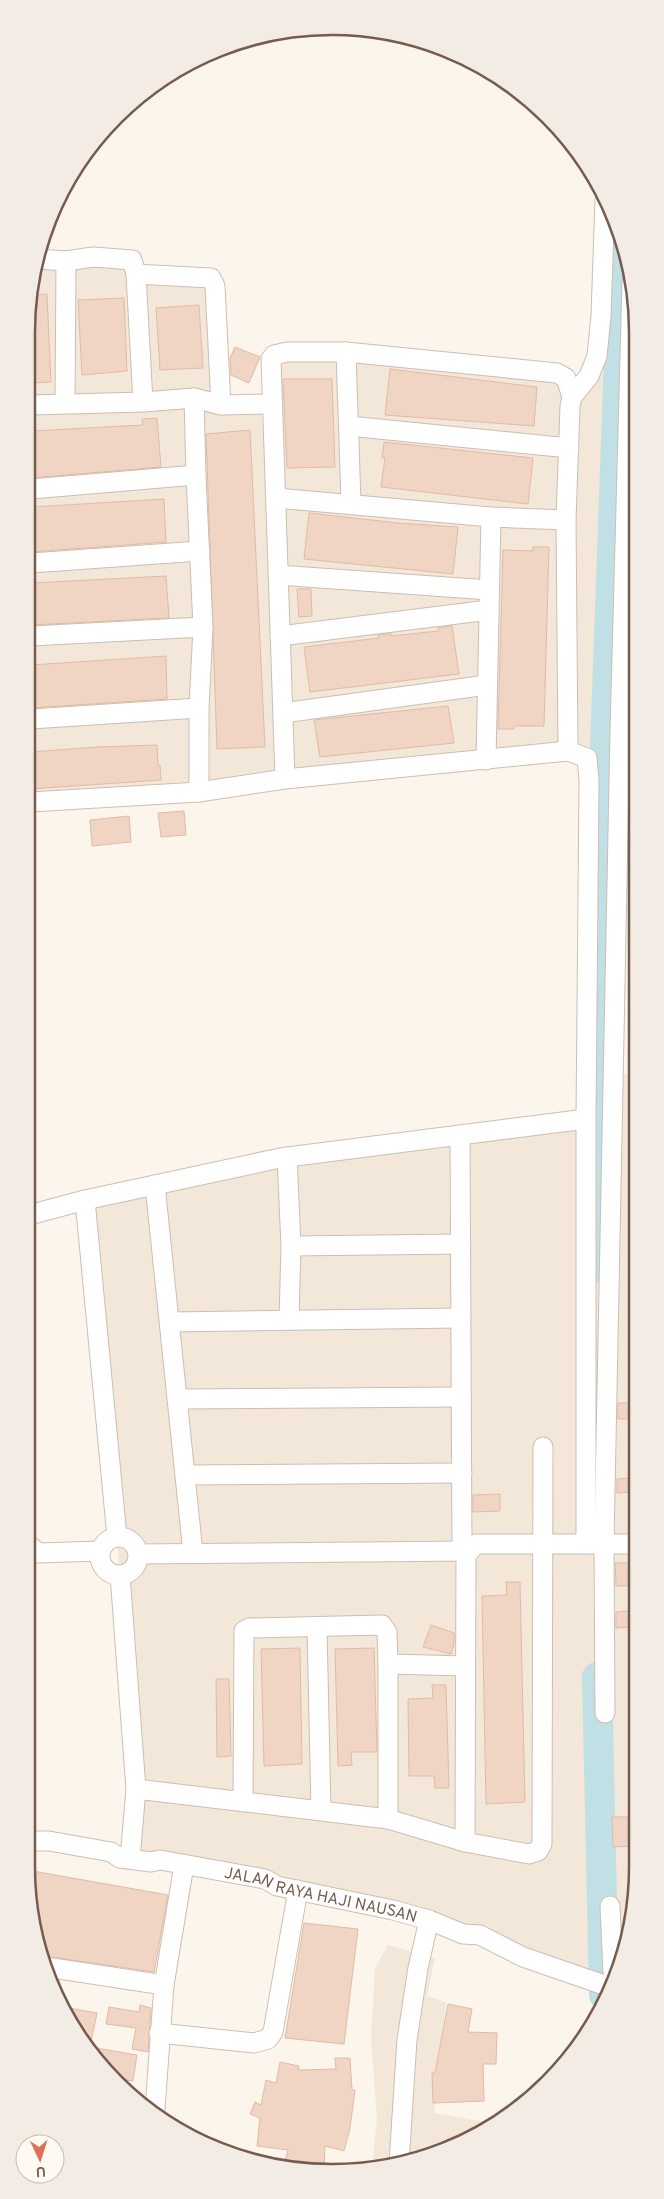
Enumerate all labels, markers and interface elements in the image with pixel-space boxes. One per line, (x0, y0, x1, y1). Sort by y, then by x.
street label: JALAN RAYA HAJI NAUSAN (222, 1864, 419, 1928)
north arrow (15, 2134, 65, 2184)
text: U (35, 2162, 46, 2179)

